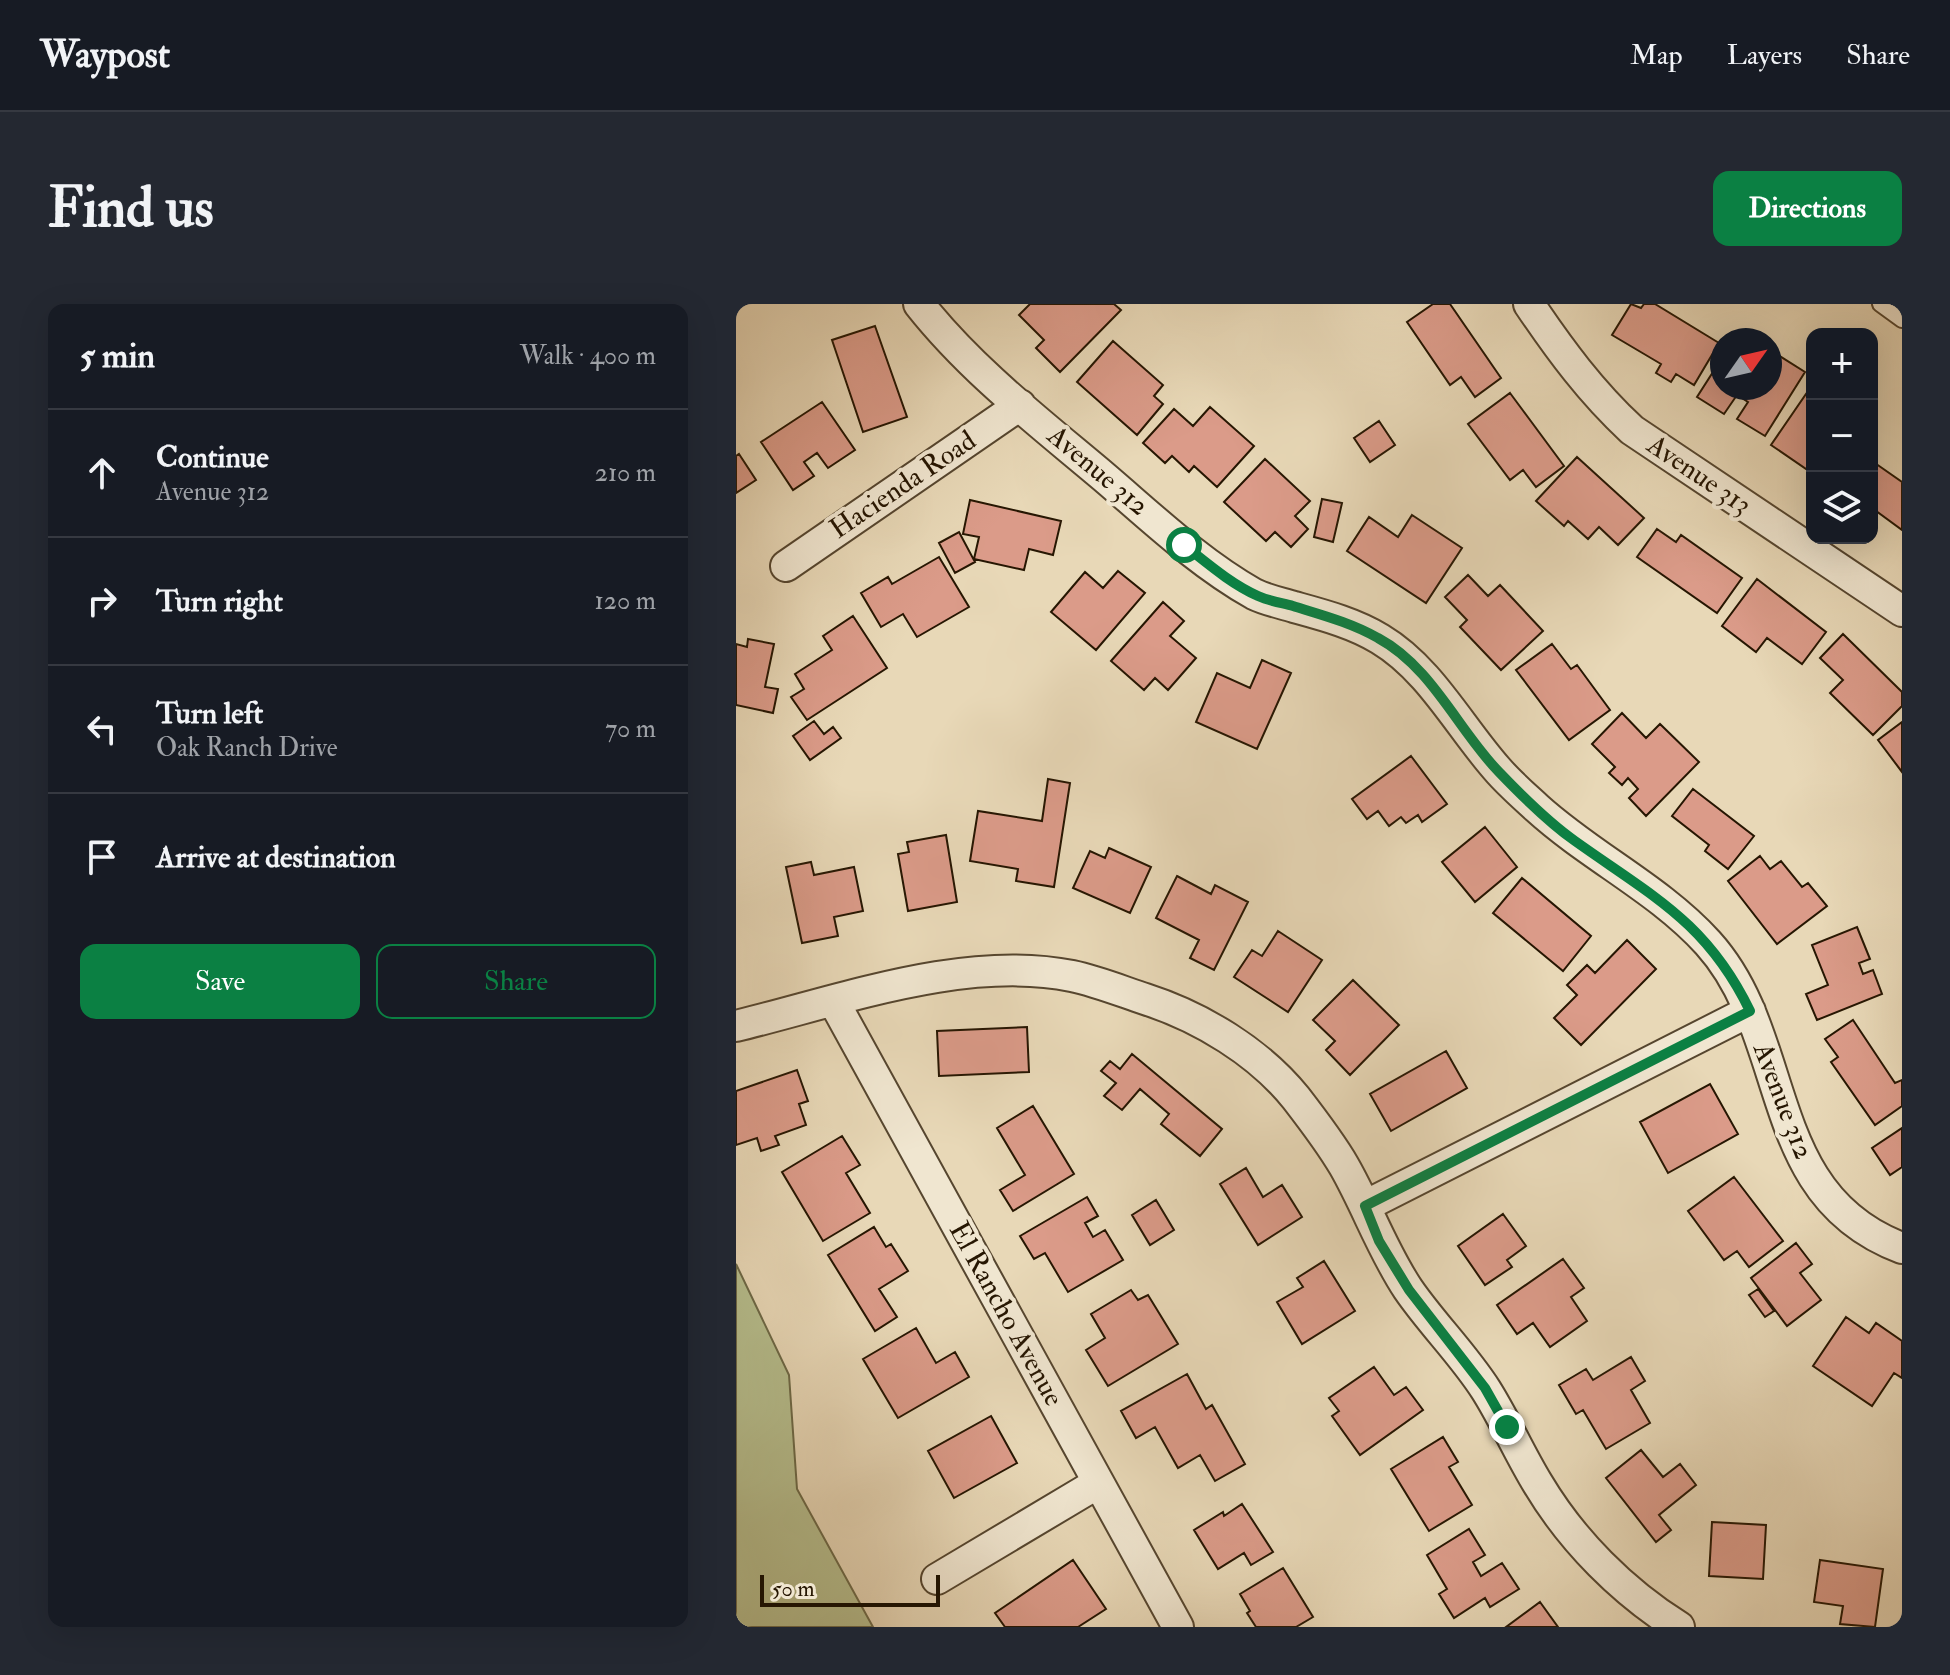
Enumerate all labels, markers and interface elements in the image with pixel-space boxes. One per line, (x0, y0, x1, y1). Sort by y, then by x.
text: Waypost (40, 31, 170, 79)
text: Map (1630, 38, 1683, 73)
text: Layers (1727, 38, 1802, 73)
text: Share (1846, 38, 1910, 73)
button: Directions (1713, 171, 1902, 246)
text: Find us (48, 173, 214, 244)
north arrow (1710, 328, 1782, 400)
map controls (1806, 328, 1878, 544)
button: + (1806, 328, 1878, 400)
text: 5 min (80, 335, 155, 378)
text: Walk · 400 m (520, 340, 656, 372)
button: − (1806, 400, 1878, 472)
street label: Avenue 312 (1039, 418, 1156, 524)
street label: Hacienda Road (823, 423, 983, 547)
street label: Avenue 313 (1639, 427, 1758, 523)
text: Continue (156, 439, 269, 476)
icon: ahead (80, 451, 124, 495)
text: 210 m (595, 457, 656, 489)
button: layers (1806, 472, 1878, 544)
text: Avenue 312 (156, 476, 269, 508)
route start (1166, 527, 1202, 563)
icon: right (80, 579, 124, 623)
text: Turn right (156, 583, 283, 620)
text: 120 m (595, 585, 656, 617)
text: Turn left (156, 695, 263, 732)
icon: left (80, 707, 124, 751)
text: 70 m (605, 713, 656, 745)
text: Oak Ranch Drive (156, 732, 338, 764)
icon: arrive (80, 835, 124, 879)
text: Arrive at destination (156, 839, 396, 876)
button: Save (80, 944, 360, 1019)
button: Share (376, 944, 656, 1019)
street label: Avenue 312 (1744, 1037, 1821, 1164)
street label: El Rancho Avenue (941, 1216, 1071, 1413)
route end (1489, 1409, 1525, 1445)
scale bar (760, 1571, 940, 1607)
text: 50 m (772, 1575, 814, 1603)

